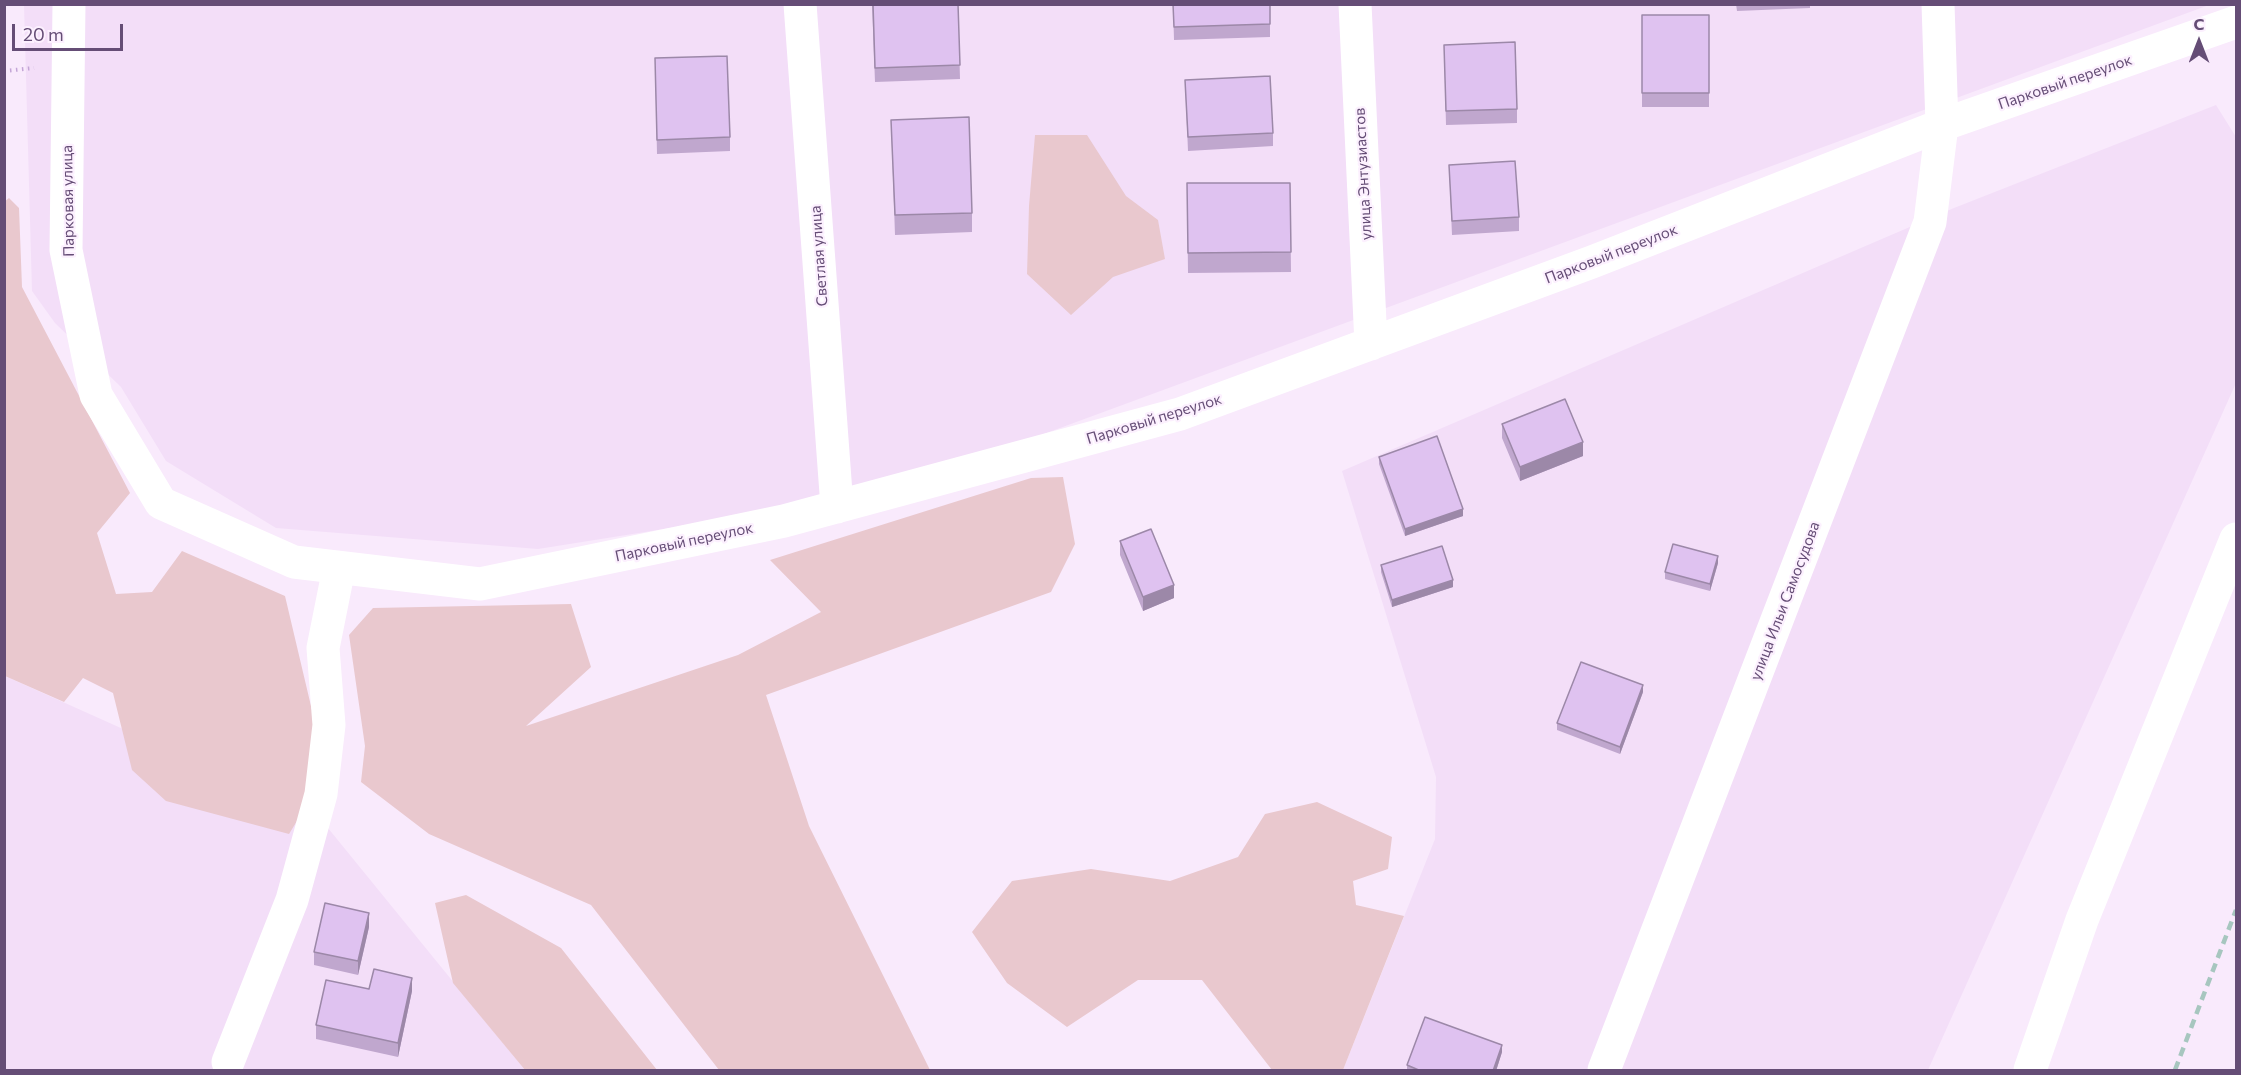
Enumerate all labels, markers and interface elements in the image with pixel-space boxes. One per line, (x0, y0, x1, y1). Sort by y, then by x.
scale bar (15, 12, 126, 50)
north arrow (2169, 12, 2229, 72)
text: С (2194, 14, 2204, 33)
text: 20 m (23, 23, 64, 45)
street label: Парковый переулок (1996, 51, 2134, 113)
street label: улица Энтузиастов (1351, 107, 1375, 241)
street label: Парковая улица (58, 145, 78, 257)
street label: Светлая улица (806, 205, 832, 307)
street label: Парковый переулок (1542, 220, 1680, 288)
street label: Парковый переулок (1084, 390, 1224, 448)
street label: Парковый переулок (613, 519, 755, 565)
street label: улица Ильи Самосудова (1746, 519, 1824, 683)

